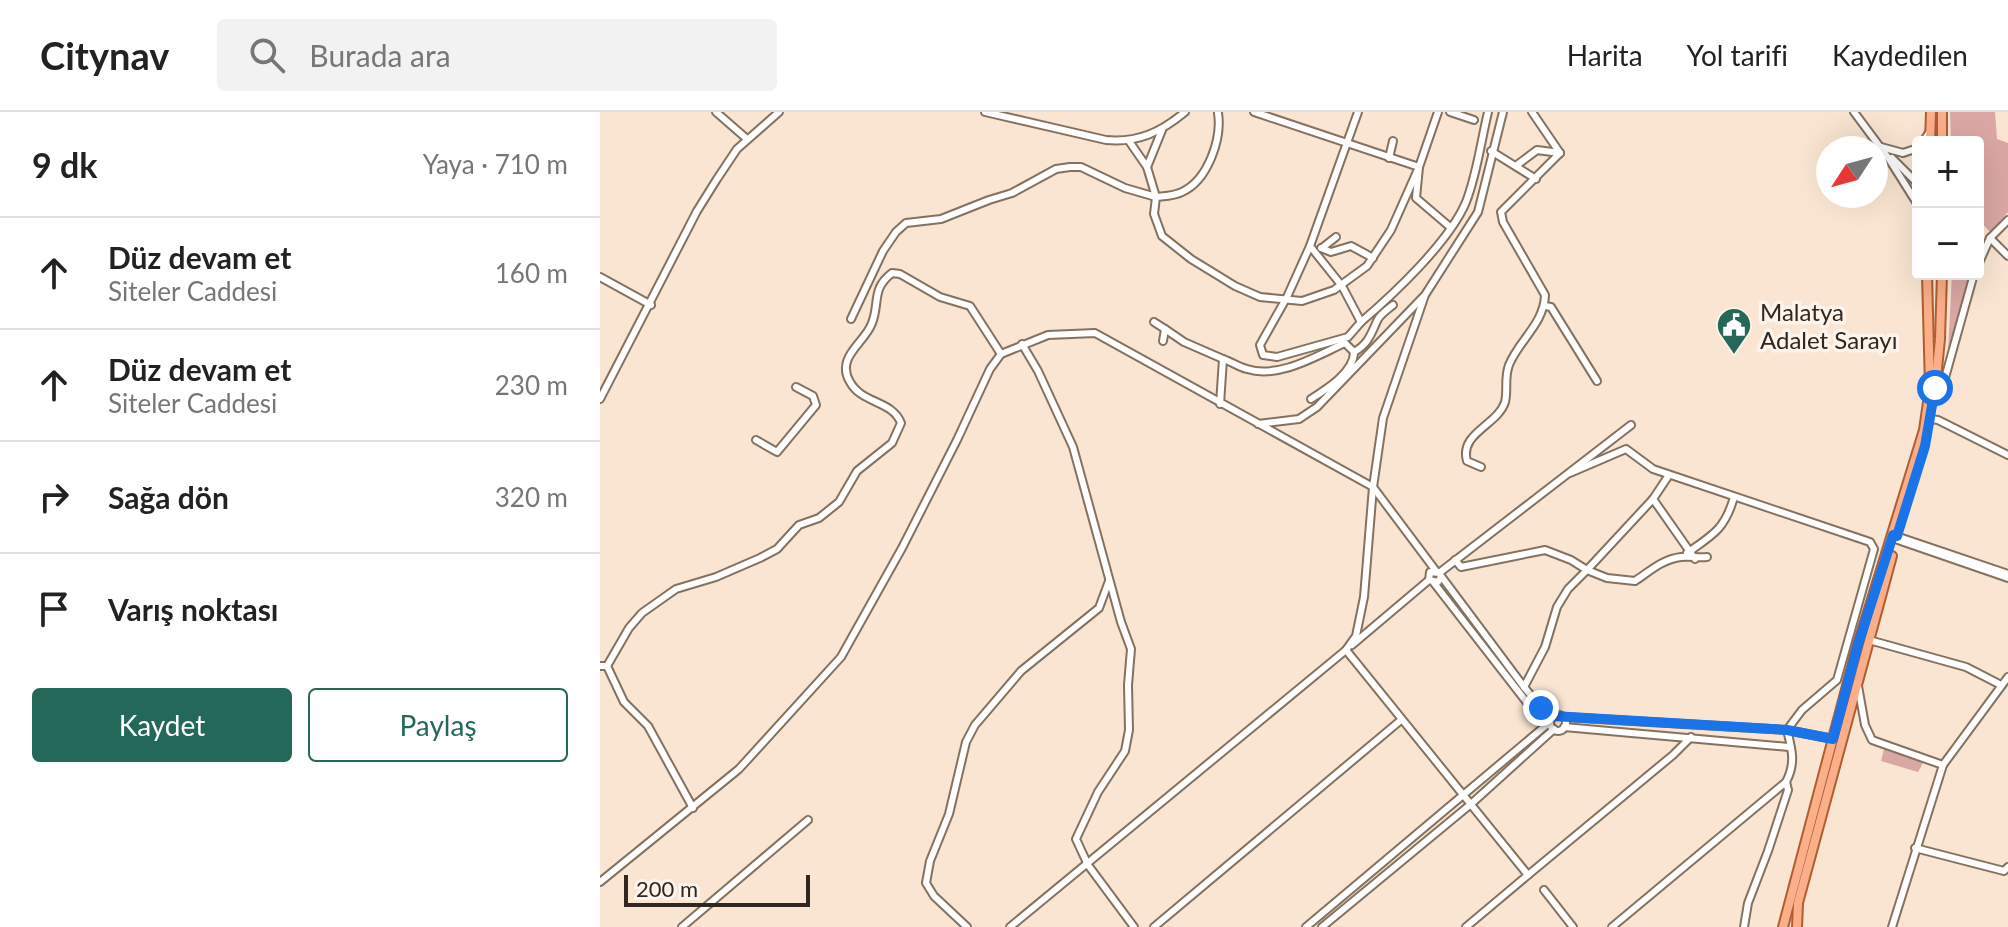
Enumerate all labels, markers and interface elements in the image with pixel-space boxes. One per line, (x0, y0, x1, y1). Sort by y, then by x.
search box (217, 19, 777, 91)
text: Citynav (40, 32, 169, 78)
icon: search (245, 33, 289, 77)
text: Burada ara (309, 37, 451, 73)
text: Harita (1567, 38, 1643, 72)
text: Yol tarifi (1687, 38, 1788, 72)
text: Kaydedilen (1832, 38, 1968, 72)
north arrow (1816, 136, 1888, 208)
map controls (1912, 136, 1984, 280)
button: + (1912, 136, 1984, 208)
text: 9 dk (32, 144, 97, 185)
text: Yaya · 710 m (423, 148, 568, 180)
button: − (1912, 208, 1984, 280)
text: Düz devam et (108, 239, 291, 275)
icon: ahead (32, 251, 76, 295)
text: 160 m (495, 257, 568, 289)
text: Siteler Caddesi (108, 275, 277, 307)
place label: Malatya Adalet Sarayı (1760, 297, 1897, 354)
public building icon: Malatya Adalet Sarayı (1715, 306, 1753, 356)
text: Düz devam et (108, 351, 291, 387)
icon: ahead (32, 363, 76, 407)
text: 230 m (495, 369, 568, 401)
route start (1917, 370, 1953, 406)
text: Siteler Caddesi (108, 387, 277, 419)
icon: right (32, 475, 76, 519)
text: Sağa dön (108, 479, 229, 515)
text: 320 m (495, 481, 568, 513)
icon: arrive (32, 587, 76, 631)
text: Varış noktası (108, 591, 279, 627)
button: Kaydet (32, 688, 292, 762)
button: Paylaş (308, 688, 568, 762)
route end (1523, 690, 1559, 726)
scale bar (624, 871, 810, 907)
text: 200 m (636, 875, 698, 902)

